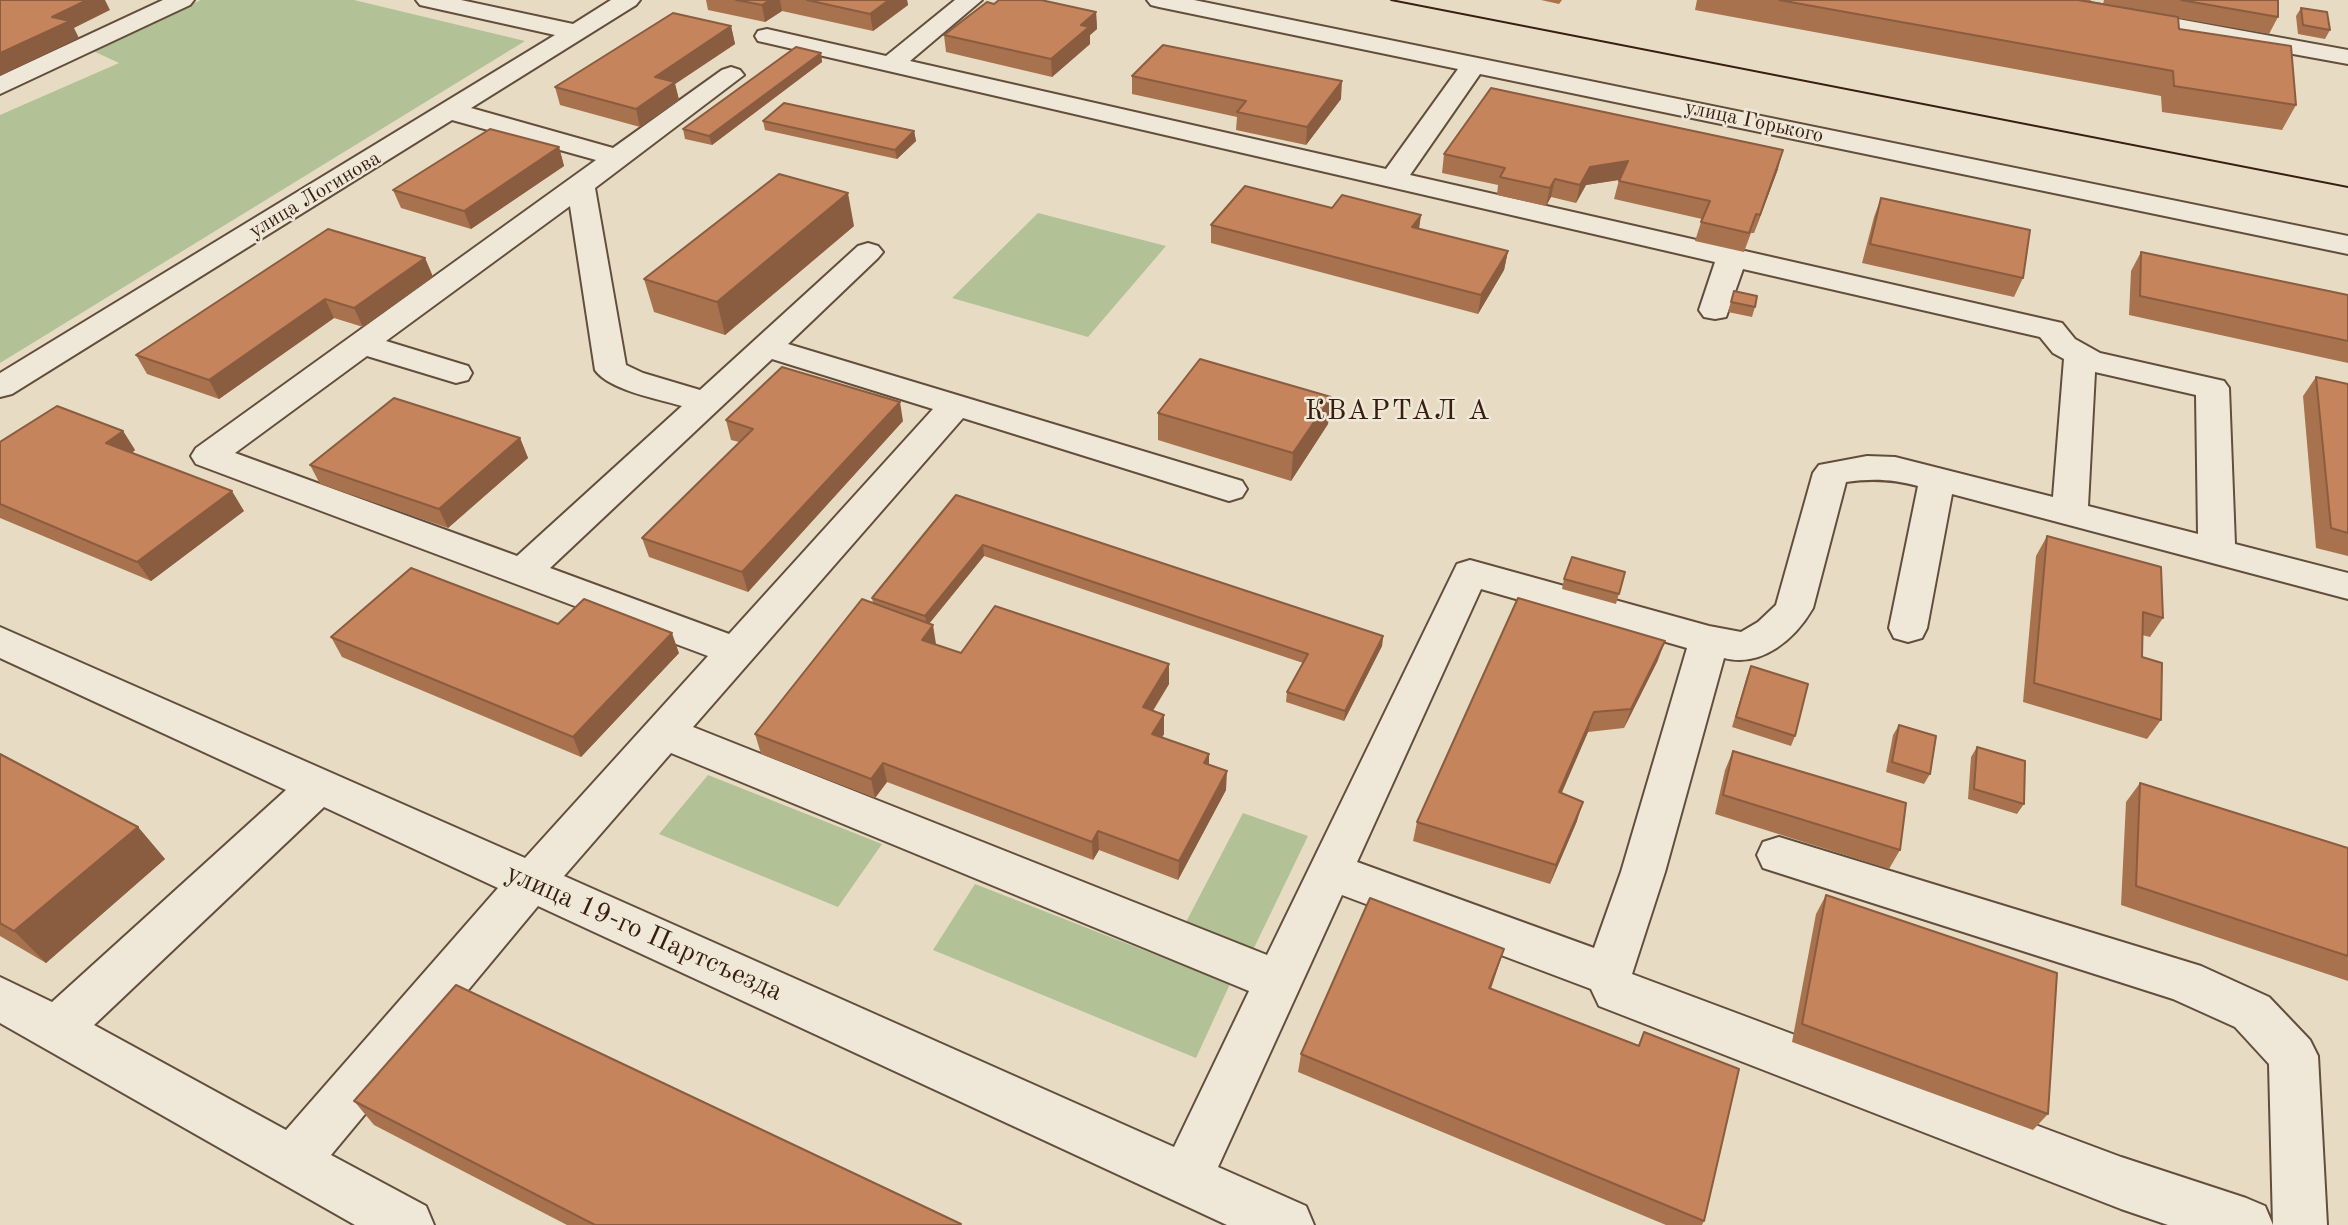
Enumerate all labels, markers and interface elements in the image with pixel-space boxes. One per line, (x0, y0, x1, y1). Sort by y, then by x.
street label: улица Горького (1682, 95, 1826, 149)
street label: улица Логинова (245, 146, 385, 244)
district label: КВАРТАЛ А (1306, 395, 1490, 429)
street label: улица 19-го Партсъезда (500, 857, 788, 1009)

